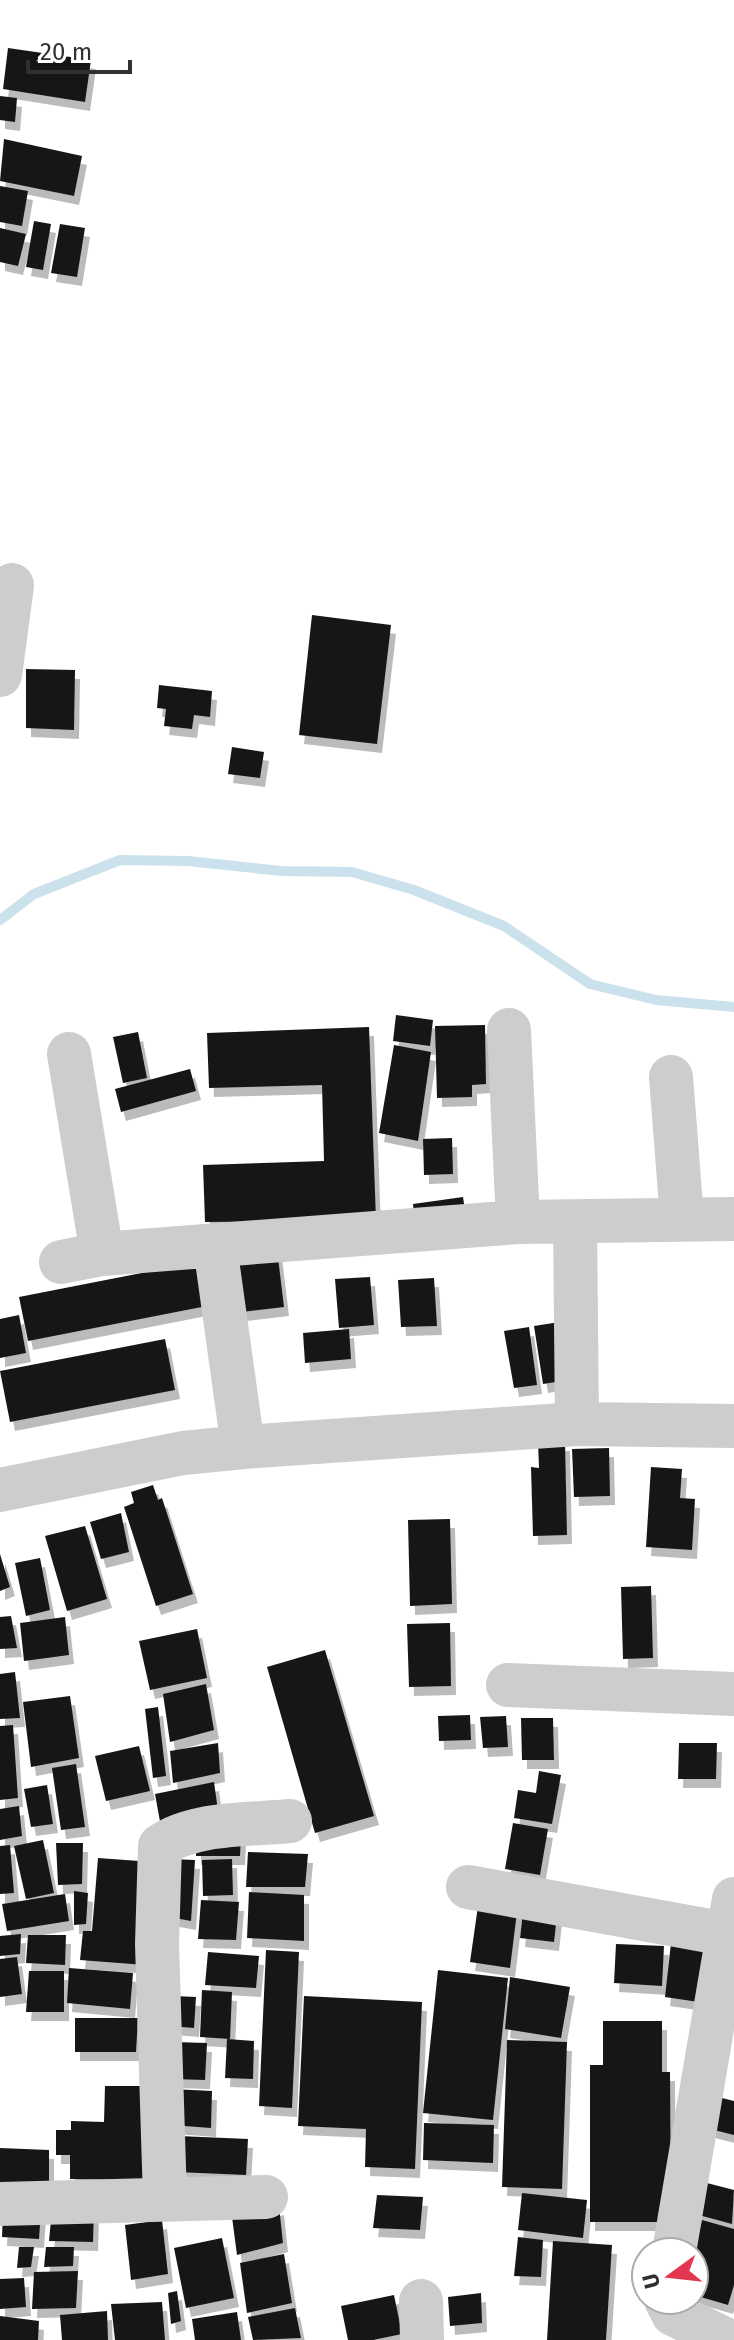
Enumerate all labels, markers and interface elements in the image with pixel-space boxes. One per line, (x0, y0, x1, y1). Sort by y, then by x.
scale bar (28, 24, 130, 74)
text: 20 m (40, 38, 92, 66)
north arrow (630, 2236, 710, 2316)
text: U (636, 2271, 666, 2291)

